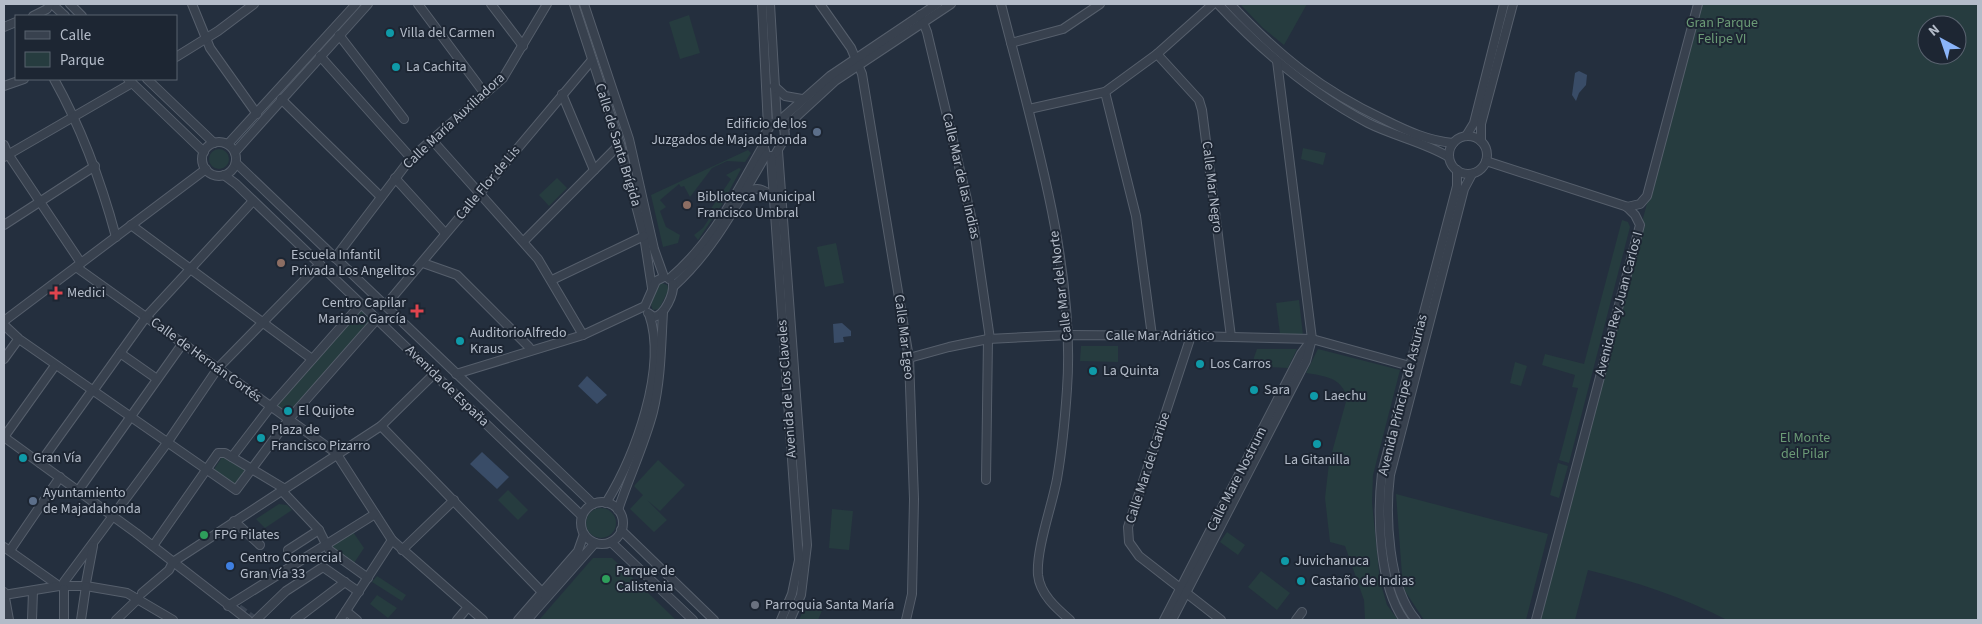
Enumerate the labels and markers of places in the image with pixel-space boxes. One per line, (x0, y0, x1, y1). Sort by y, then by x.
place label: Villa del Carmen (400, 23, 495, 43)
marker: Villa del Carmen (384, 27, 396, 39)
place label: La Cachita (406, 57, 467, 77)
marker: La Cachita (390, 61, 402, 73)
place label: Edificio de los Juzgados de Majadahonda (651, 114, 807, 150)
marker: Edificio de los Juzgados de Majadahonda (811, 126, 823, 138)
place label: Biblioteca Municipal Francisco Umbral (697, 187, 816, 223)
marker: Biblioteca Municipal Francisco Umbral (681, 199, 693, 211)
place label: Escuela Infantil Privada Los Angelitos (291, 245, 415, 281)
marker: Escuela Infantil Privada Los Angelitos (275, 257, 287, 269)
place label: Medici (67, 283, 105, 303)
marker: Medici (49, 286, 63, 300)
place label: Centro Capilar Mariano García (318, 293, 406, 329)
marker: Centro Capilar Mariano García (410, 304, 424, 318)
place label: AuditorioAlfredo Kraus (470, 323, 567, 359)
marker: AuditorioAlfredo Kraus (454, 335, 466, 347)
place label: Los Carros (1210, 354, 1271, 374)
marker: Los Carros (1194, 358, 1206, 370)
place label: La Quinta (1103, 361, 1159, 381)
marker: La Quinta (1087, 365, 1099, 377)
place label: Sara (1264, 380, 1290, 400)
marker: Sara (1248, 384, 1260, 396)
place label: Laechu (1324, 386, 1366, 406)
marker: Laechu (1308, 390, 1320, 402)
place label: El Quijote (298, 401, 354, 421)
marker: El Quijote (282, 405, 294, 417)
place label: Plaza de Francisco Pizarro (271, 420, 370, 456)
marker: Plaza de Francisco Pizarro (255, 432, 267, 444)
marker: La Gitanilla (1311, 438, 1323, 450)
place label: Gran Vía (33, 448, 82, 468)
place label: La Gitanilla (1284, 450, 1350, 470)
marker: Gran Vía (17, 452, 29, 464)
place label: Ayuntamiento de Majadahonda (43, 483, 141, 519)
marker: Ayuntamiento de Majadahonda (27, 495, 39, 507)
place label: FPG Pilates (214, 525, 280, 545)
marker: FPG Pilates (198, 529, 210, 541)
place label: Centro Comercial Gran Vía 33 (240, 548, 342, 584)
place label: Juvichanuca (1295, 551, 1369, 571)
marker: Juvichanuca (1279, 555, 1291, 567)
marker: Centro Comercial Gran Vía 33 (224, 560, 236, 572)
place label: Parque de Calistenia (616, 561, 675, 597)
place label: Castaño de Indias (1311, 571, 1414, 591)
marker: Parque de Calistenia (600, 573, 612, 585)
marker: Castaño de Indias (1295, 575, 1307, 587)
place label: Parroquia Santa María (765, 595, 894, 615)
marker: Parroquia Santa María (749, 599, 761, 611)

